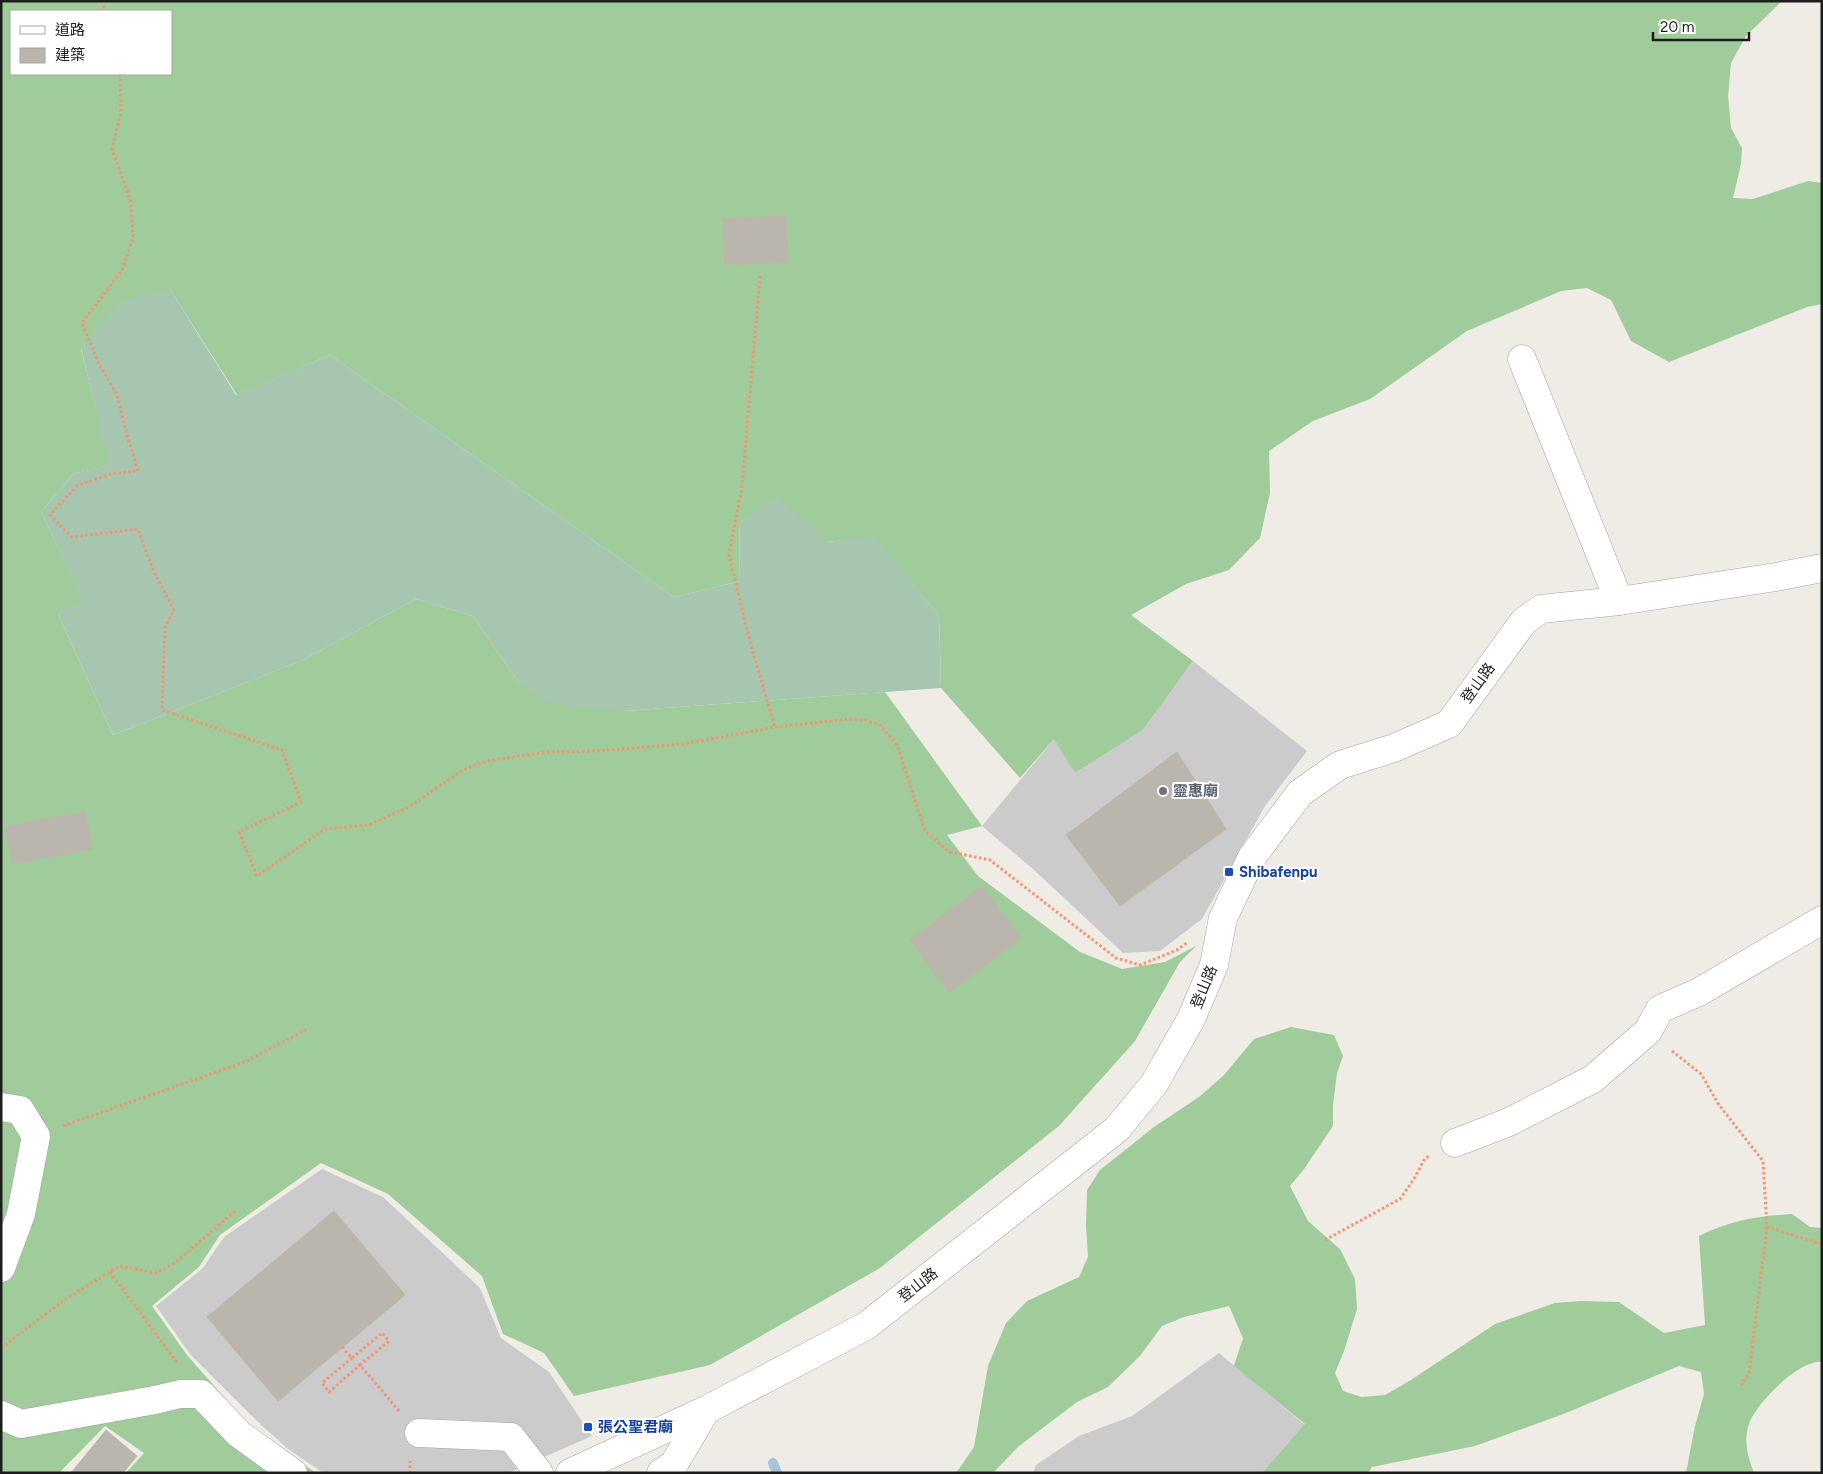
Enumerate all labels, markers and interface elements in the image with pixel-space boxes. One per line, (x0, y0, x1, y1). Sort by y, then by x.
legend (10, 10, 172, 75)
scale bar (1653, 10, 1749, 42)
text: 20 m (1660, 18, 1694, 36)
text: 道路 (55, 21, 85, 39)
text: 建築 (55, 46, 85, 64)
street label: 登山路 (1457, 660, 1499, 706)
place label: 靈惠廟 (1173, 782, 1218, 800)
marker: 靈惠廟 (1157, 785, 1169, 797)
place label: Shibafenpu (1239, 863, 1318, 881)
marker: Shibafenpu (1223, 866, 1235, 878)
street label: 登山路 (1187, 963, 1221, 1011)
street label: 登山路 (895, 1264, 941, 1306)
place label: 張公聖君廟 (598, 1418, 673, 1436)
marker: 張公聖君廟 (582, 1421, 594, 1433)

